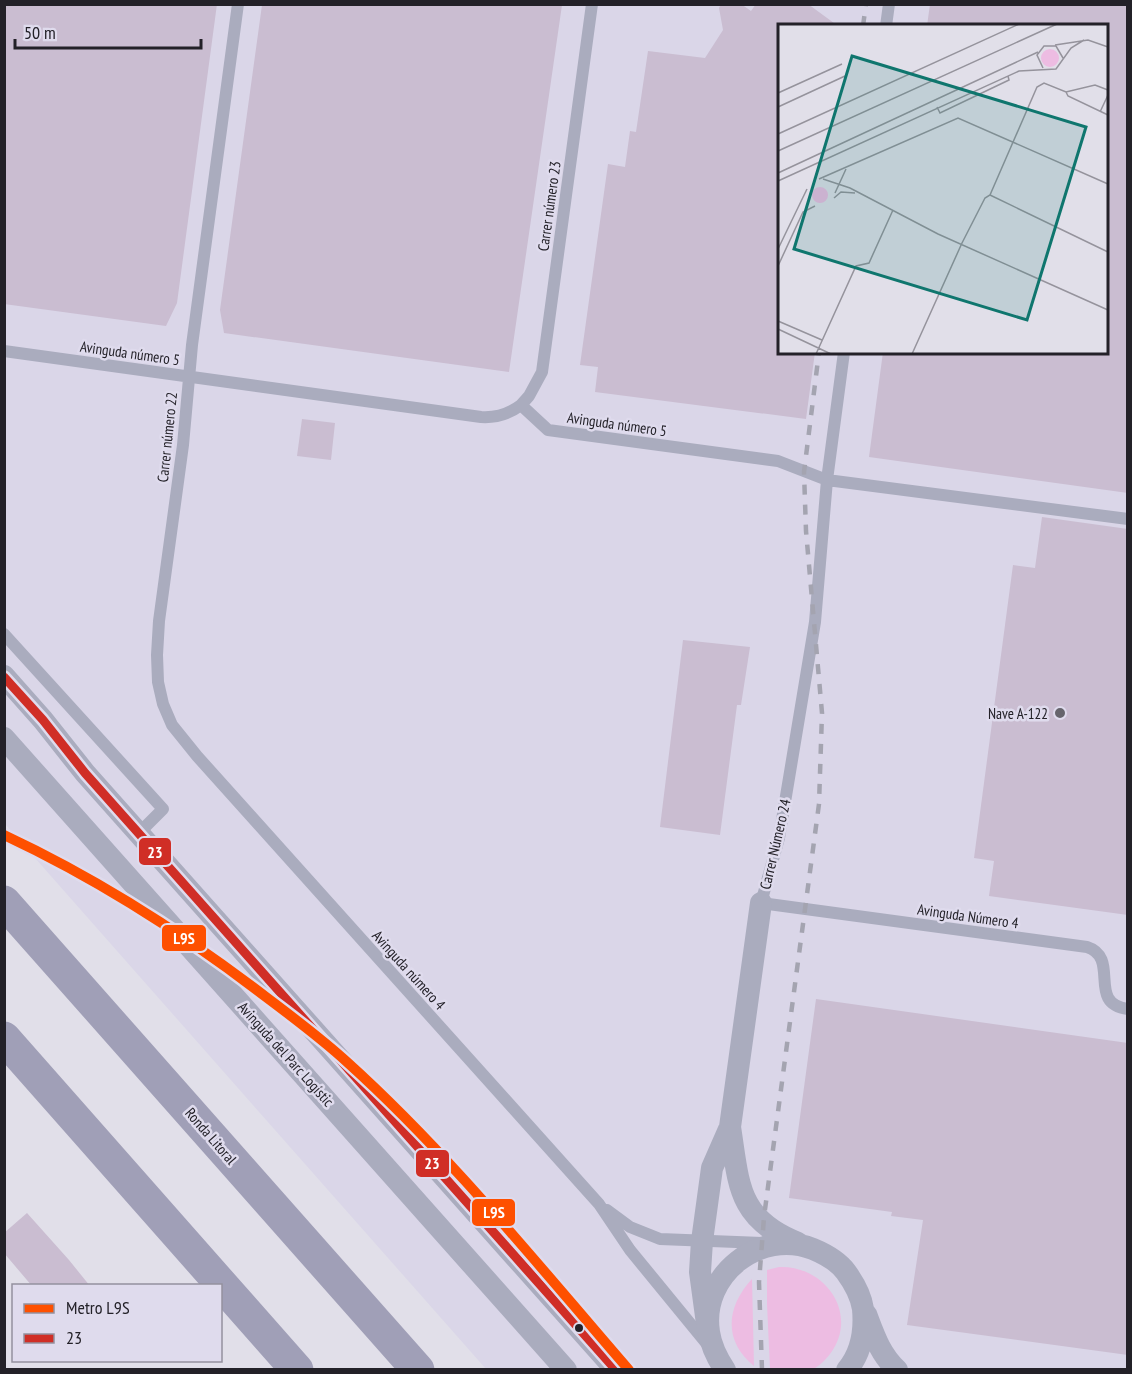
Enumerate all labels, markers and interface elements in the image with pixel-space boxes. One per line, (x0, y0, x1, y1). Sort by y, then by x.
scale bar (15, 12, 201, 50)
text: 50 m (24, 21, 56, 44)
inset map (778, 24, 1108, 354)
street label: Carrer número 23 (533, 160, 565, 252)
street label: Avinguda número 5 (79, 337, 181, 369)
street label: Carrer número 22 (153, 391, 181, 483)
street label: Avinguda número 5 (566, 408, 668, 440)
place label: Nave A-122 (988, 704, 1048, 723)
marker: Nave A-122 (1053, 706, 1067, 720)
street label: Carrer Número 24 (755, 797, 795, 891)
line badge: 23 (138, 837, 172, 866)
text: 23 (147, 842, 163, 862)
street label: Avinguda Número 4 (916, 899, 1020, 933)
line badge: L9S (161, 924, 207, 952)
street label: Avinguda número 4 (368, 926, 450, 1014)
text: L9S (173, 928, 195, 948)
street label: Avinguda del Parc Logístic (234, 998, 339, 1111)
street label: Ronda Litoral (181, 1104, 241, 1169)
line badge: 23 (415, 1149, 450, 1178)
text: 23 (424, 1153, 440, 1173)
line badge: L9S (471, 1198, 516, 1227)
text: L9S (483, 1202, 505, 1222)
legend (12, 1284, 222, 1362)
text: Metro L9S (66, 1296, 130, 1319)
unlabelled marker (573, 1322, 585, 1334)
text: 23 (66, 1326, 82, 1349)

